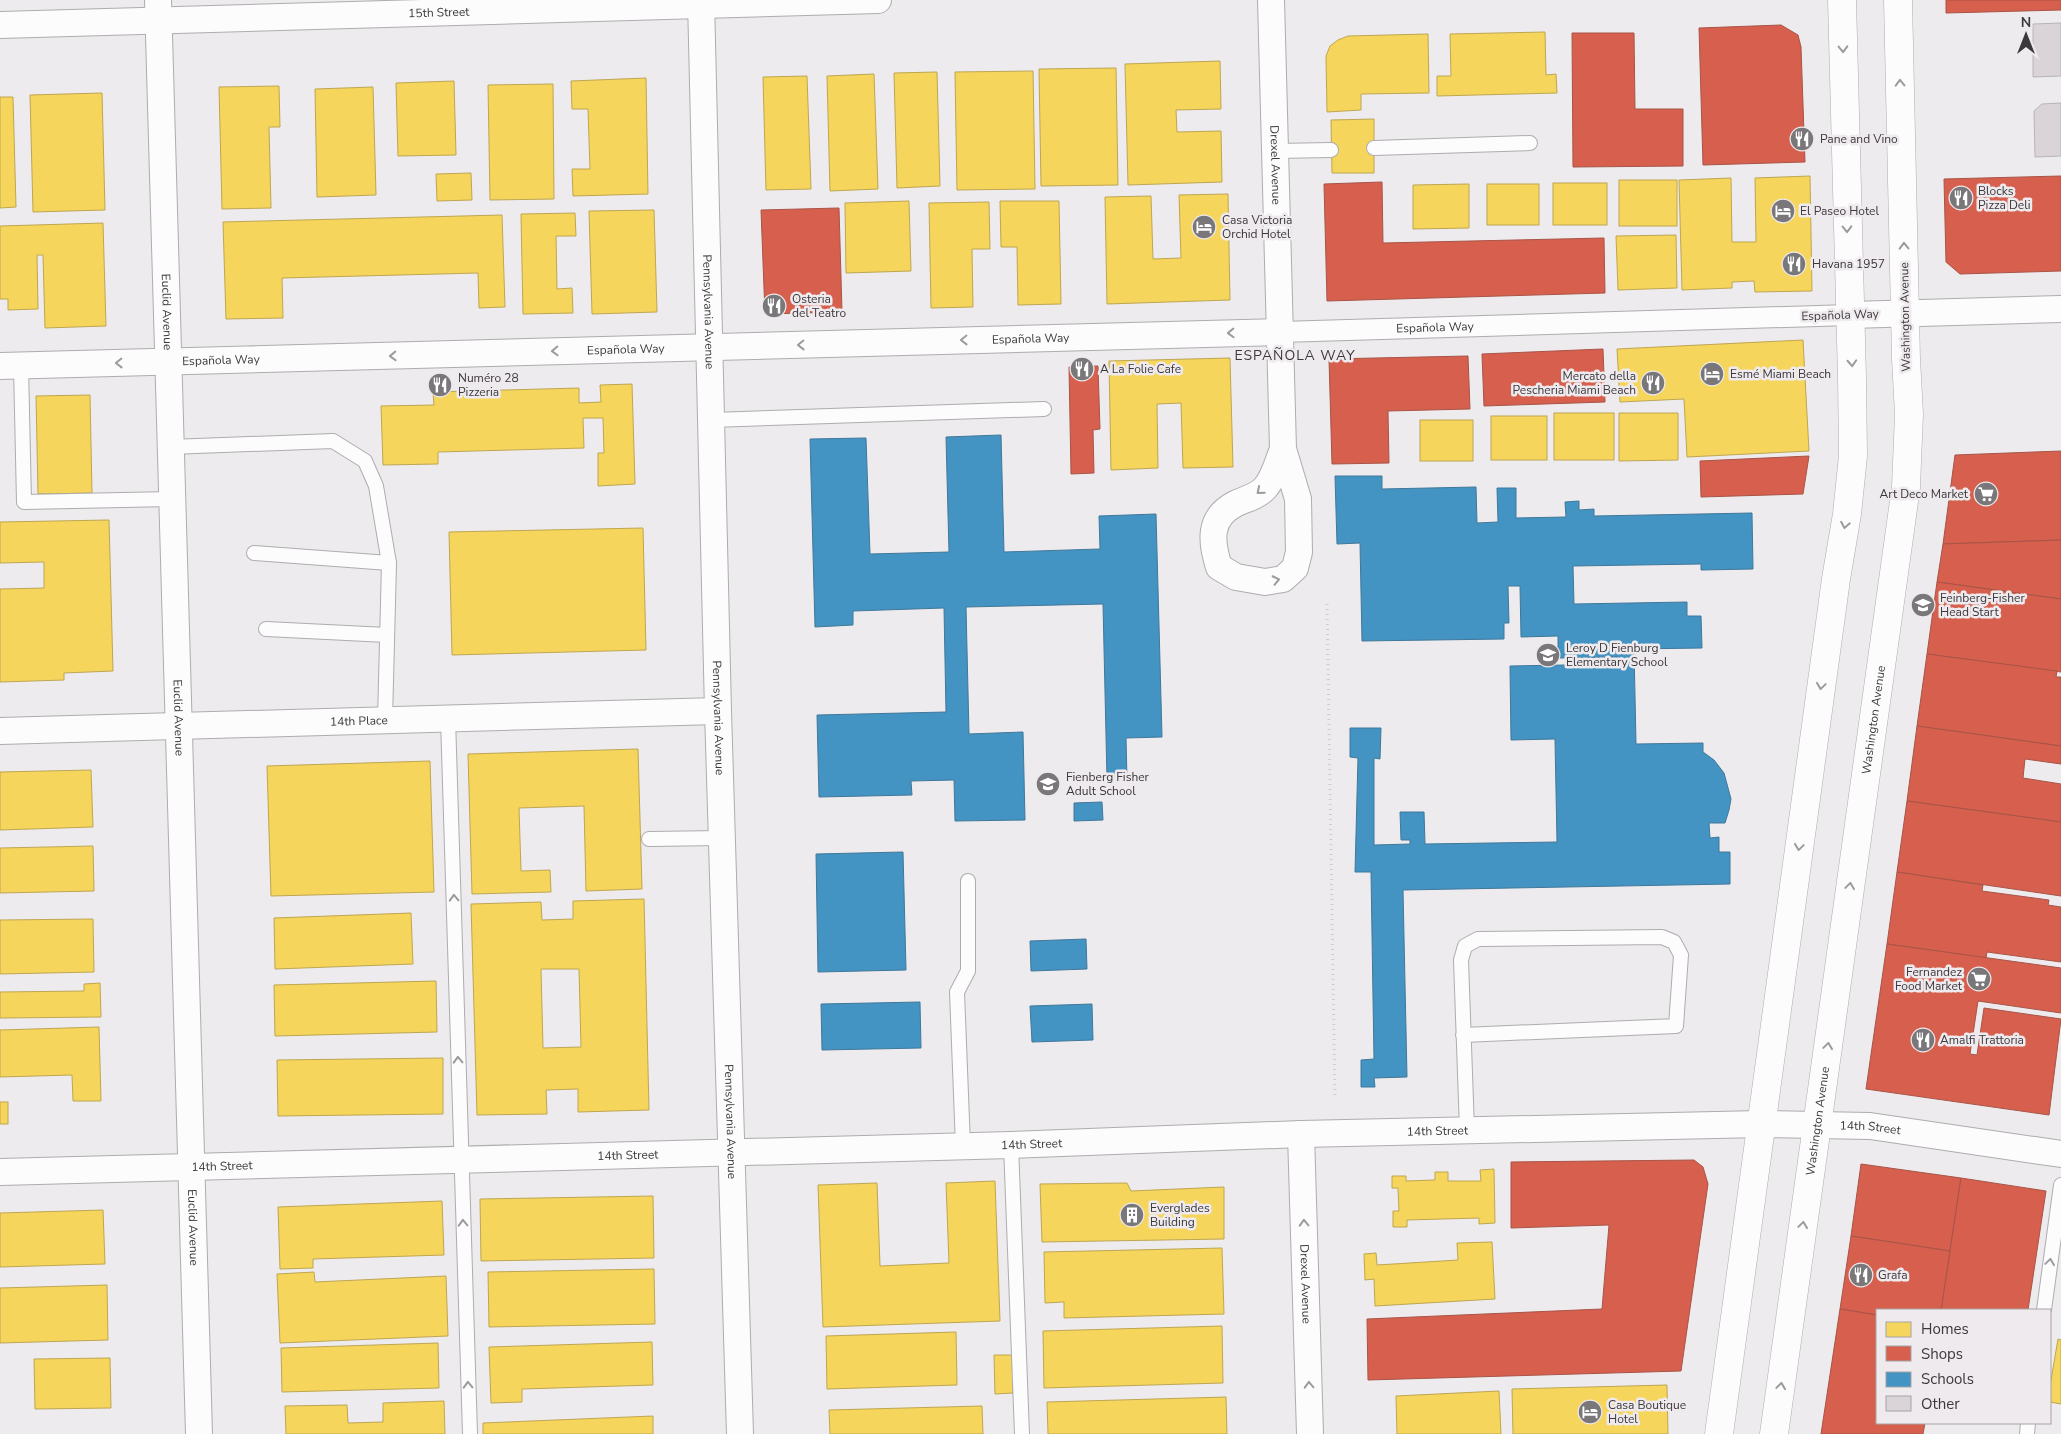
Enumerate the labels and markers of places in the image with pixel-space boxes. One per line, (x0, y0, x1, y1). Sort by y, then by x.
restaurant icon: Pane and Vino (1789, 126, 1815, 152)
place label: Pane and Vino (1820, 131, 1898, 147)
place label: Blocks Pizza Deli (1978, 183, 2031, 213)
restaurant icon: Blocks Pizza Deli (1948, 185, 1974, 211)
hotel icon: El Paseo Hotel (1770, 198, 1796, 224)
place label: El Paseo Hotel (1800, 203, 1879, 219)
place label: Casa Victoria Orchid Hotel (1222, 212, 1292, 242)
hotel icon: Casa Victoria Orchid Hotel (1191, 214, 1217, 240)
restaurant icon: Havana 1957 (1781, 251, 1807, 277)
place label: Havana 1957 (1812, 256, 1885, 272)
place label: Osteria del Teatro (792, 291, 846, 321)
restaurant icon: Osteria del Teatro (761, 293, 787, 319)
restaurant icon: A La Folie Cafe (1069, 356, 1095, 382)
place label: A La Folie Cafe (1100, 361, 1181, 377)
hotel icon: Esmé Miami Beach (1699, 361, 1725, 387)
place label: Esmé Miami Beach (1730, 366, 1831, 382)
place label: Mercato della Pescheria Miami Beach (1512, 368, 1636, 398)
place label: Numéro 28 Pizzeria (458, 370, 519, 400)
restaurant icon: Mercato della Pescheria Miami Beach (1640, 370, 1666, 396)
restaurant icon: Numéro 28 Pizzeria (427, 372, 453, 398)
supermarket icon: Art Deco Market (1973, 481, 1999, 507)
place label: Art Deco Market (1880, 486, 1969, 502)
place label: Feinberg-Fisher Head Start (1940, 590, 2025, 620)
school or university icon: Feinberg-Fisher Head Start (1910, 592, 1936, 618)
place label: Leroy D Fienburg Elementary School (1566, 640, 1668, 670)
school or university icon: Leroy D Fienburg Elementary School (1535, 642, 1561, 668)
place label: Fienberg Fisher Adult School (1066, 769, 1150, 799)
school or university icon: Fienberg Fisher Adult School (1035, 771, 1061, 797)
place label: Fernandez Food Market (1895, 964, 1963, 994)
supermarket icon: Fernandez Food Market (1966, 966, 1992, 992)
restaurant icon: Amalfi Trattoria (1910, 1027, 1936, 1053)
place label: Amalfi Trattoria (1940, 1032, 2024, 1048)
place label: Everglades Building (1150, 1200, 1210, 1230)
building icon: Everglades Building (1119, 1202, 1145, 1228)
restaurant icon: Grafa (1848, 1262, 1874, 1288)
place label: Grafa (1878, 1267, 1908, 1283)
place label: Casa Boutique Hotel (1608, 1397, 1686, 1427)
hotel icon: Casa Boutique Hotel (1577, 1399, 1603, 1425)

